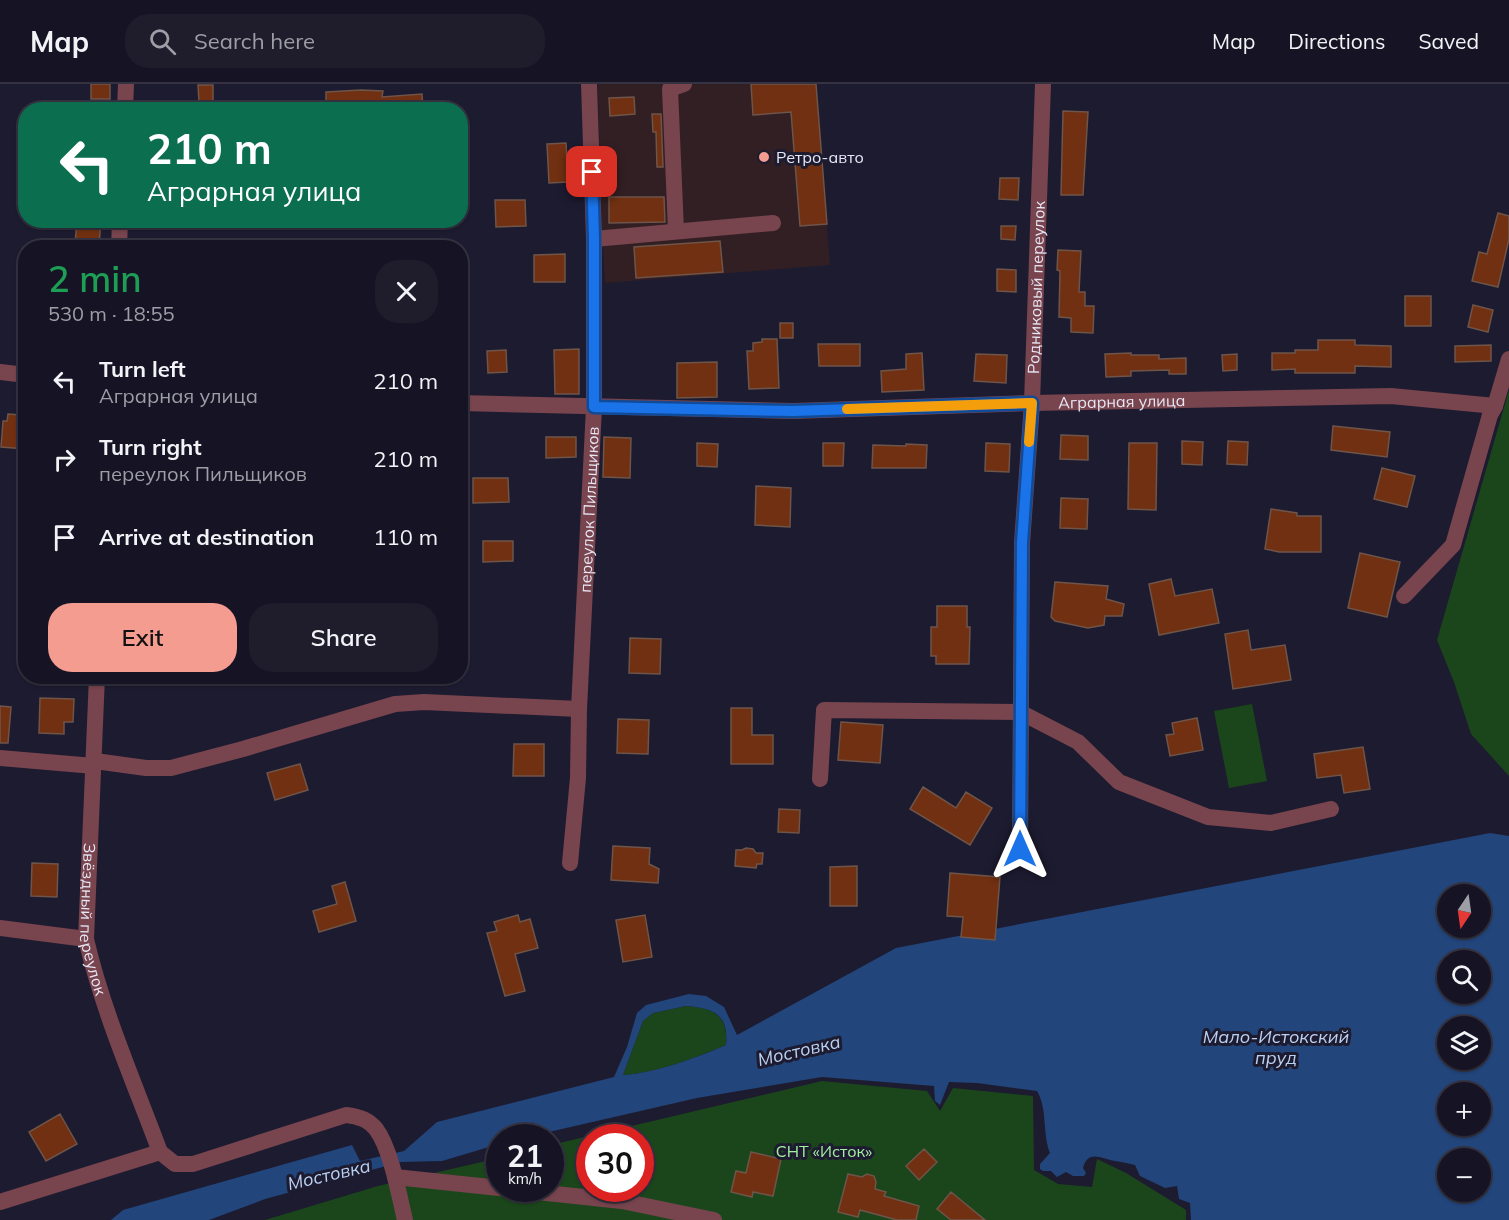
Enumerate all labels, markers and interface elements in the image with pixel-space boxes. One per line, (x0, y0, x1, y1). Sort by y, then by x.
search box (125, 14, 545, 68)
text: Map (30, 24, 89, 59)
icon: search (146, 25, 179, 58)
text: Search here (194, 27, 315, 55)
text: Map (1212, 28, 1255, 54)
text: Directions (1288, 28, 1385, 54)
text: Saved (1418, 28, 1479, 54)
text: 210 m (147, 122, 272, 175)
icon: left (48, 126, 126, 204)
pin (566, 146, 617, 197)
place label: Ретро-авто (776, 147, 864, 167)
marker: Ретро-авто (757, 150, 771, 164)
icon: arrive (575, 155, 608, 188)
text: Аграрная улица (147, 174, 361, 208)
street label: Родниковый переулок (1023, 200, 1049, 374)
text: 2 min (48, 256, 142, 301)
button: close (375, 260, 438, 323)
text: 530 m · 18:55 (48, 301, 174, 326)
text: Turn left (99, 355, 186, 383)
icon: left (48, 365, 81, 398)
text: 210 m (373, 367, 438, 395)
text: Аграрная улица (99, 383, 258, 408)
street label: Аграрная улица (1058, 390, 1186, 412)
street label: переулок Пильщиков (575, 426, 603, 593)
text: Turn right (99, 433, 202, 461)
icon: right (48, 443, 81, 476)
text: 210 m (373, 445, 438, 473)
text: переулок Пильщиков (99, 461, 307, 486)
icon: arrive (48, 521, 81, 554)
text: Arrive at destination (99, 523, 314, 551)
text: 110 m (373, 523, 438, 551)
button: Exit (48, 603, 237, 672)
button: Share (249, 603, 438, 672)
position arrow (988, 817, 1052, 881)
street label: Звёздный переулок (76, 842, 111, 998)
north arrow (1437, 884, 1491, 938)
map controls (1437, 884, 1491, 1202)
button: search (1437, 950, 1491, 1004)
button: layers (1437, 1016, 1491, 1070)
water label: Мало-Истокский пруд (1203, 1025, 1349, 1069)
water label: Мостовка (755, 1030, 843, 1071)
button: + (1437, 1082, 1491, 1136)
speed limit sign: 30 (576, 1124, 654, 1202)
text: 21 (507, 1137, 543, 1175)
park label: СНТ «Исток» (776, 1141, 872, 1161)
button: − (1437, 1148, 1491, 1202)
water label: Мостовка (285, 1154, 373, 1195)
text: km/h (508, 1169, 542, 1188)

